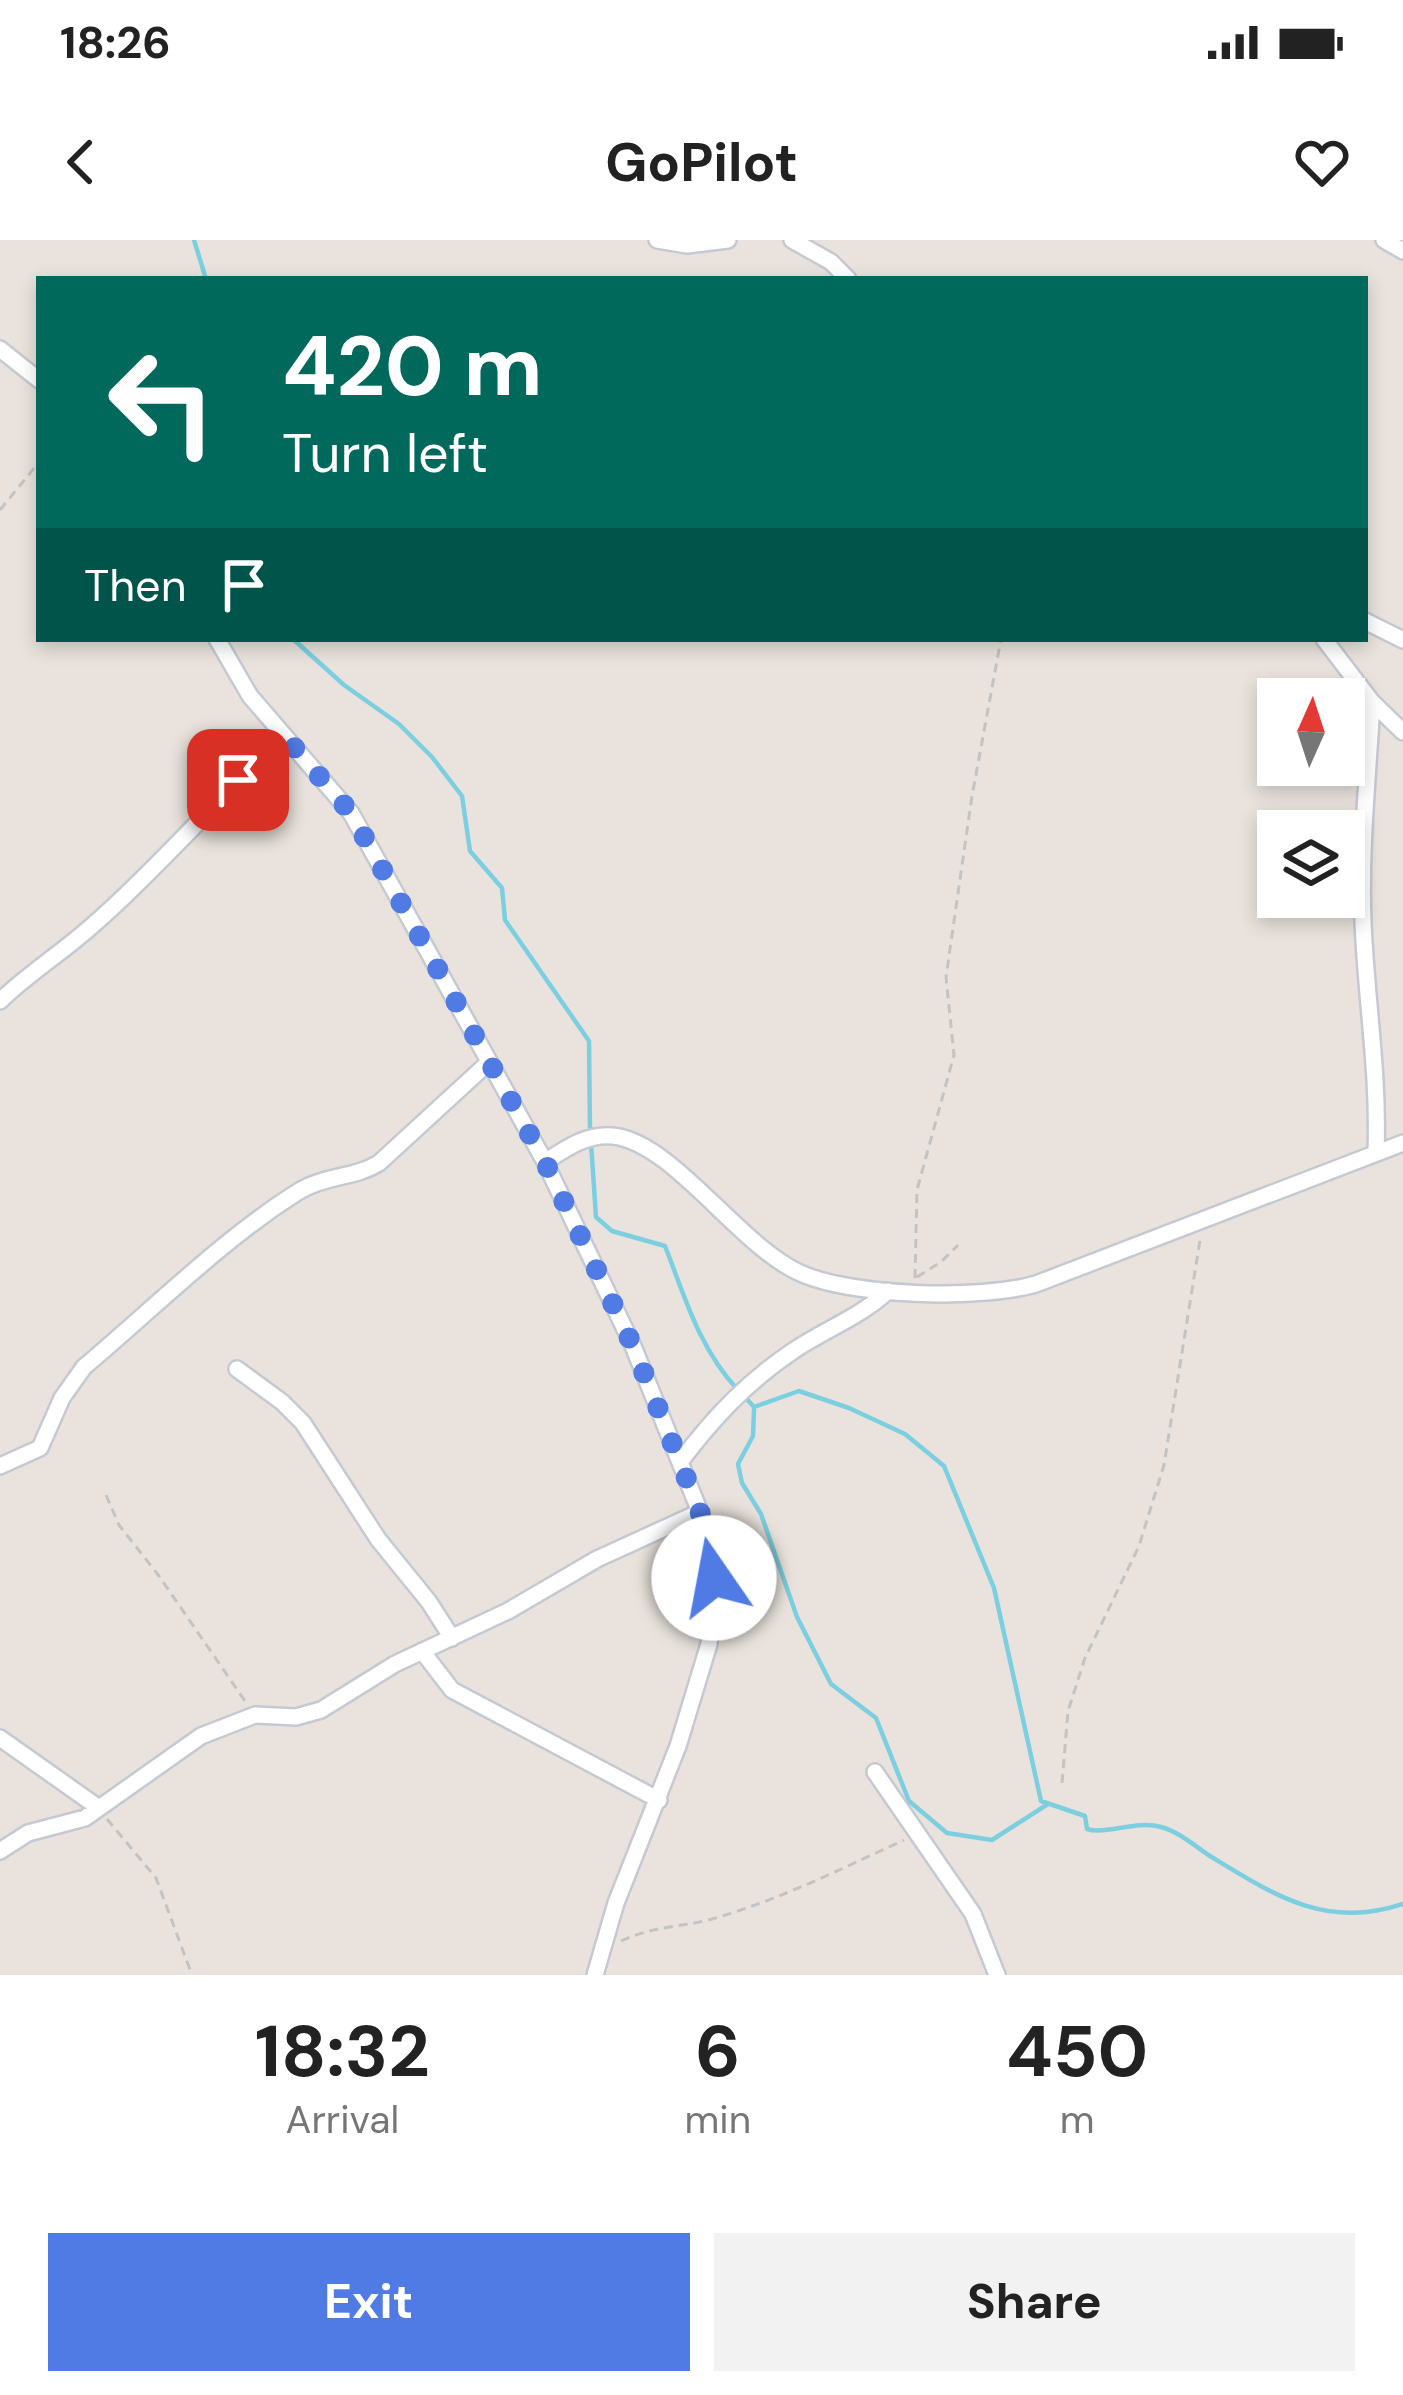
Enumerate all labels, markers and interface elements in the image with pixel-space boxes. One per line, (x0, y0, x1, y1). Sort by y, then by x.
text: 18:26 (60, 13, 171, 72)
text: GoPilot (605, 127, 798, 198)
icon: back (48, 129, 114, 195)
icon: heart (1289, 129, 1355, 195)
text: 420 m (282, 312, 543, 421)
icon: left (84, 324, 240, 480)
text: Turn left (282, 418, 488, 489)
icon: arrive (211, 552, 277, 618)
text: Then (84, 556, 187, 615)
north arrow (1257, 678, 1365, 786)
map controls (1257, 678, 1365, 918)
pin (187, 729, 289, 831)
icon: arrive (205, 747, 271, 813)
button: layers (1257, 810, 1365, 918)
position arrow (651, 1515, 777, 1641)
text: 18:32 (255, 2005, 430, 2098)
text: 6 (695, 2005, 741, 2098)
text: 450 (1006, 2005, 1148, 2098)
text: Arrival (286, 2094, 399, 2145)
text: min (685, 2094, 751, 2145)
text: m (1060, 2094, 1094, 2145)
button: Exit (48, 2233, 690, 2371)
button: Share (714, 2233, 1355, 2371)

